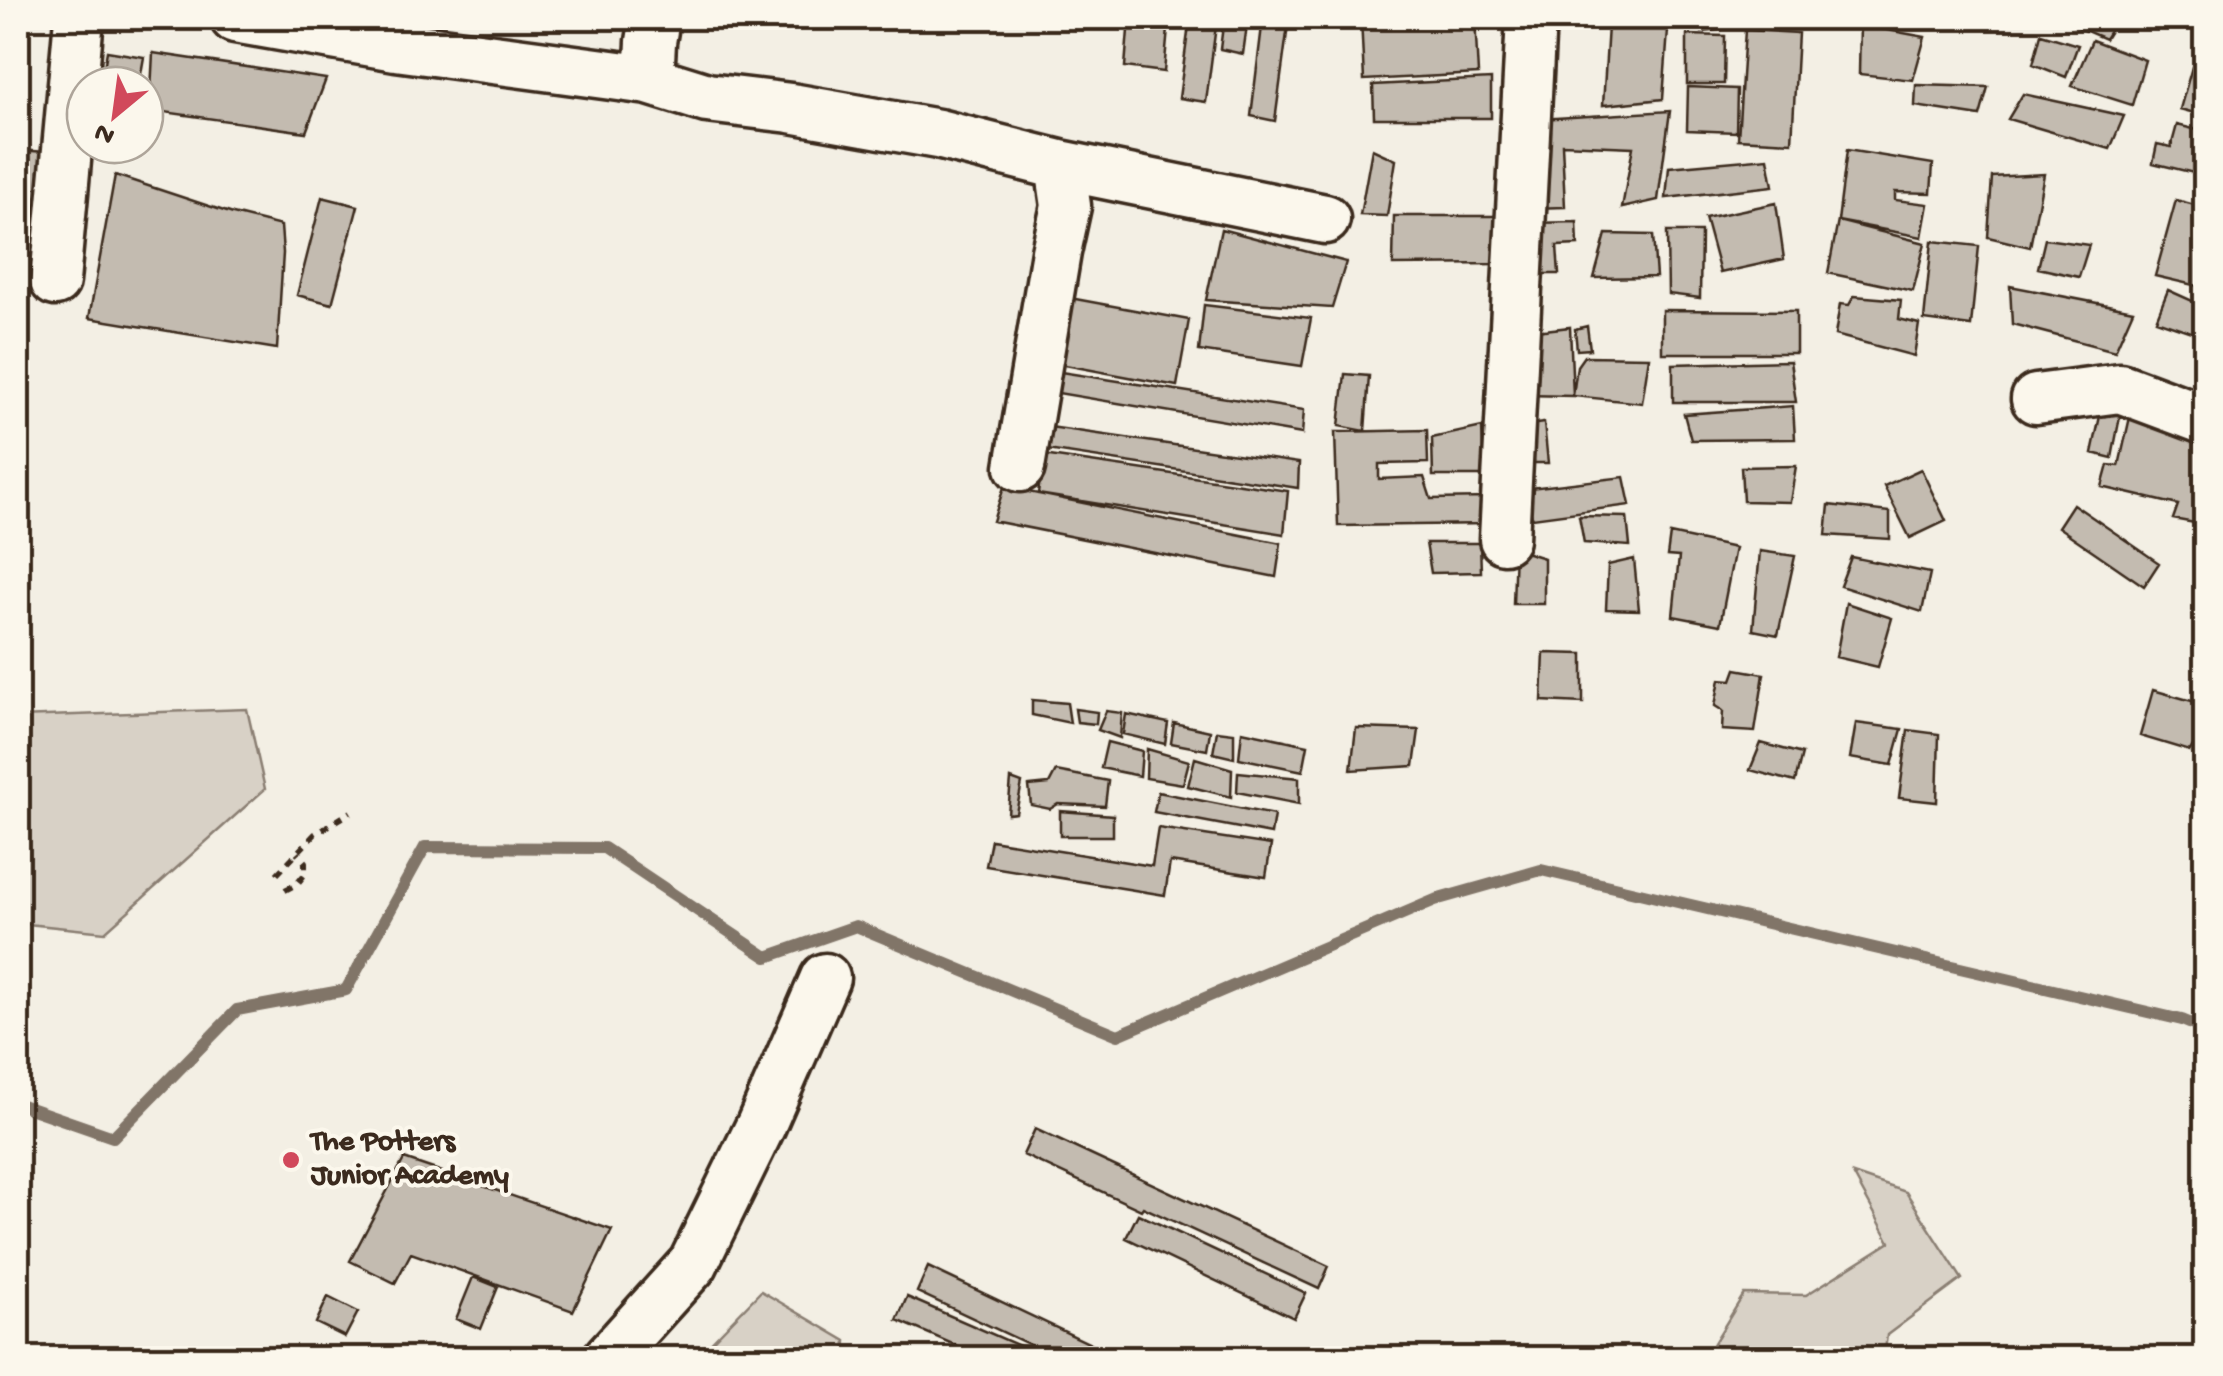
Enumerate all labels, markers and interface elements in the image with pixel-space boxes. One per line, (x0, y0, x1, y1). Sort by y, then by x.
north arrow (65, 65, 165, 165)
text: N (89, 114, 121, 152)
place label: The Potters Junior Academy (309, 1126, 509, 1195)
marker: The Potters Junior Academy (280, 1149, 302, 1171)

